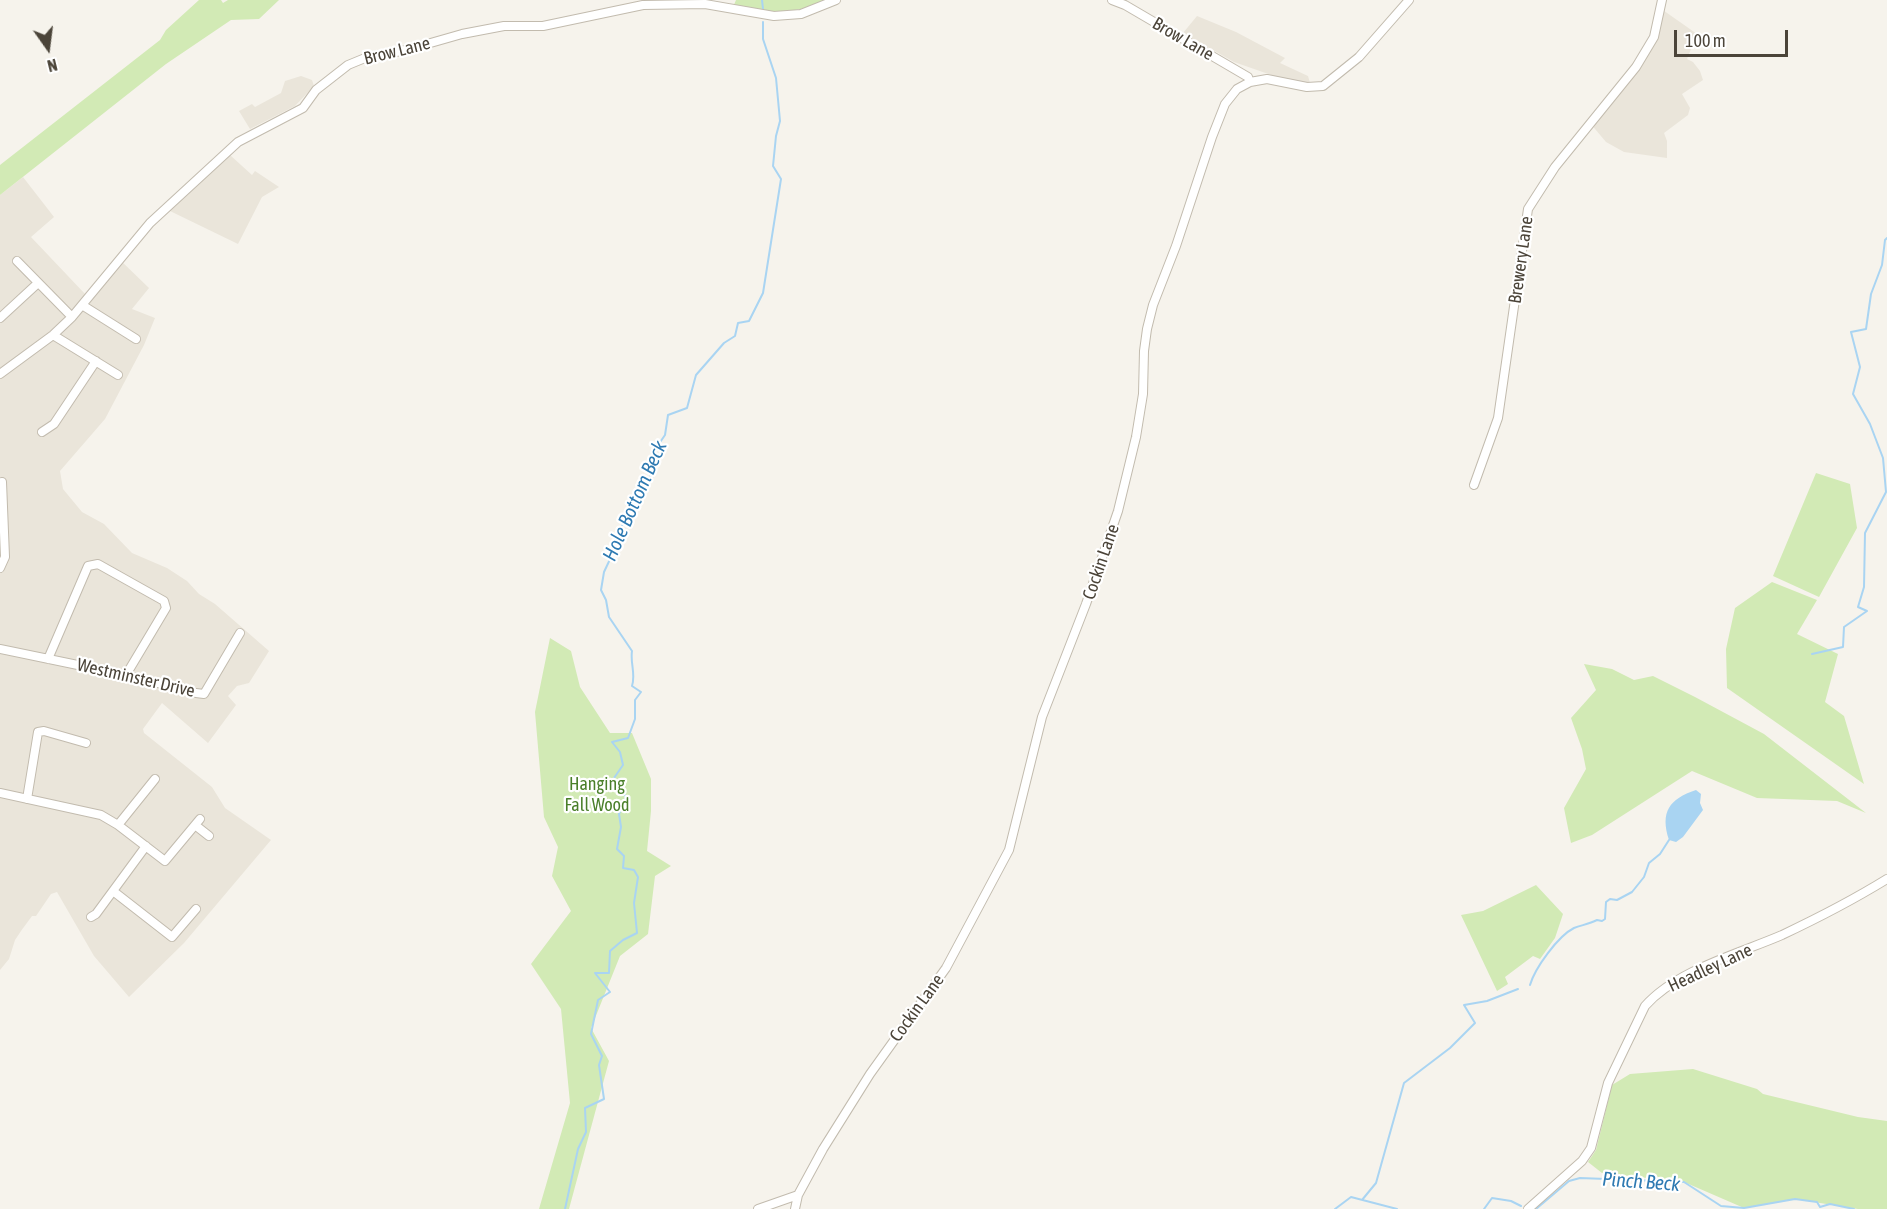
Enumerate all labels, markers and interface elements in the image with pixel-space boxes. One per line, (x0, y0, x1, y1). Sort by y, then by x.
street label: Brow Lane (1148, 13, 1218, 65)
north arrow (18, 18, 78, 78)
scale bar (1677, 18, 1791, 56)
text: 100 m (1685, 30, 1726, 51)
street label: Brow Lane (362, 32, 432, 70)
text: N (46, 56, 59, 75)
street label: Brewery Lane (1504, 215, 1538, 305)
water label: Hole Bottom Beck (598, 437, 672, 565)
street label: Cockin Lane (1078, 522, 1124, 602)
street label: Westminster Drive (75, 654, 197, 702)
park label: Hanging Fall Wood (564, 773, 630, 816)
street label: Headley Lane (1665, 939, 1755, 997)
street label: Cockin Lane (885, 970, 949, 1046)
water label: Pinch Beck (1601, 1167, 1681, 1197)

